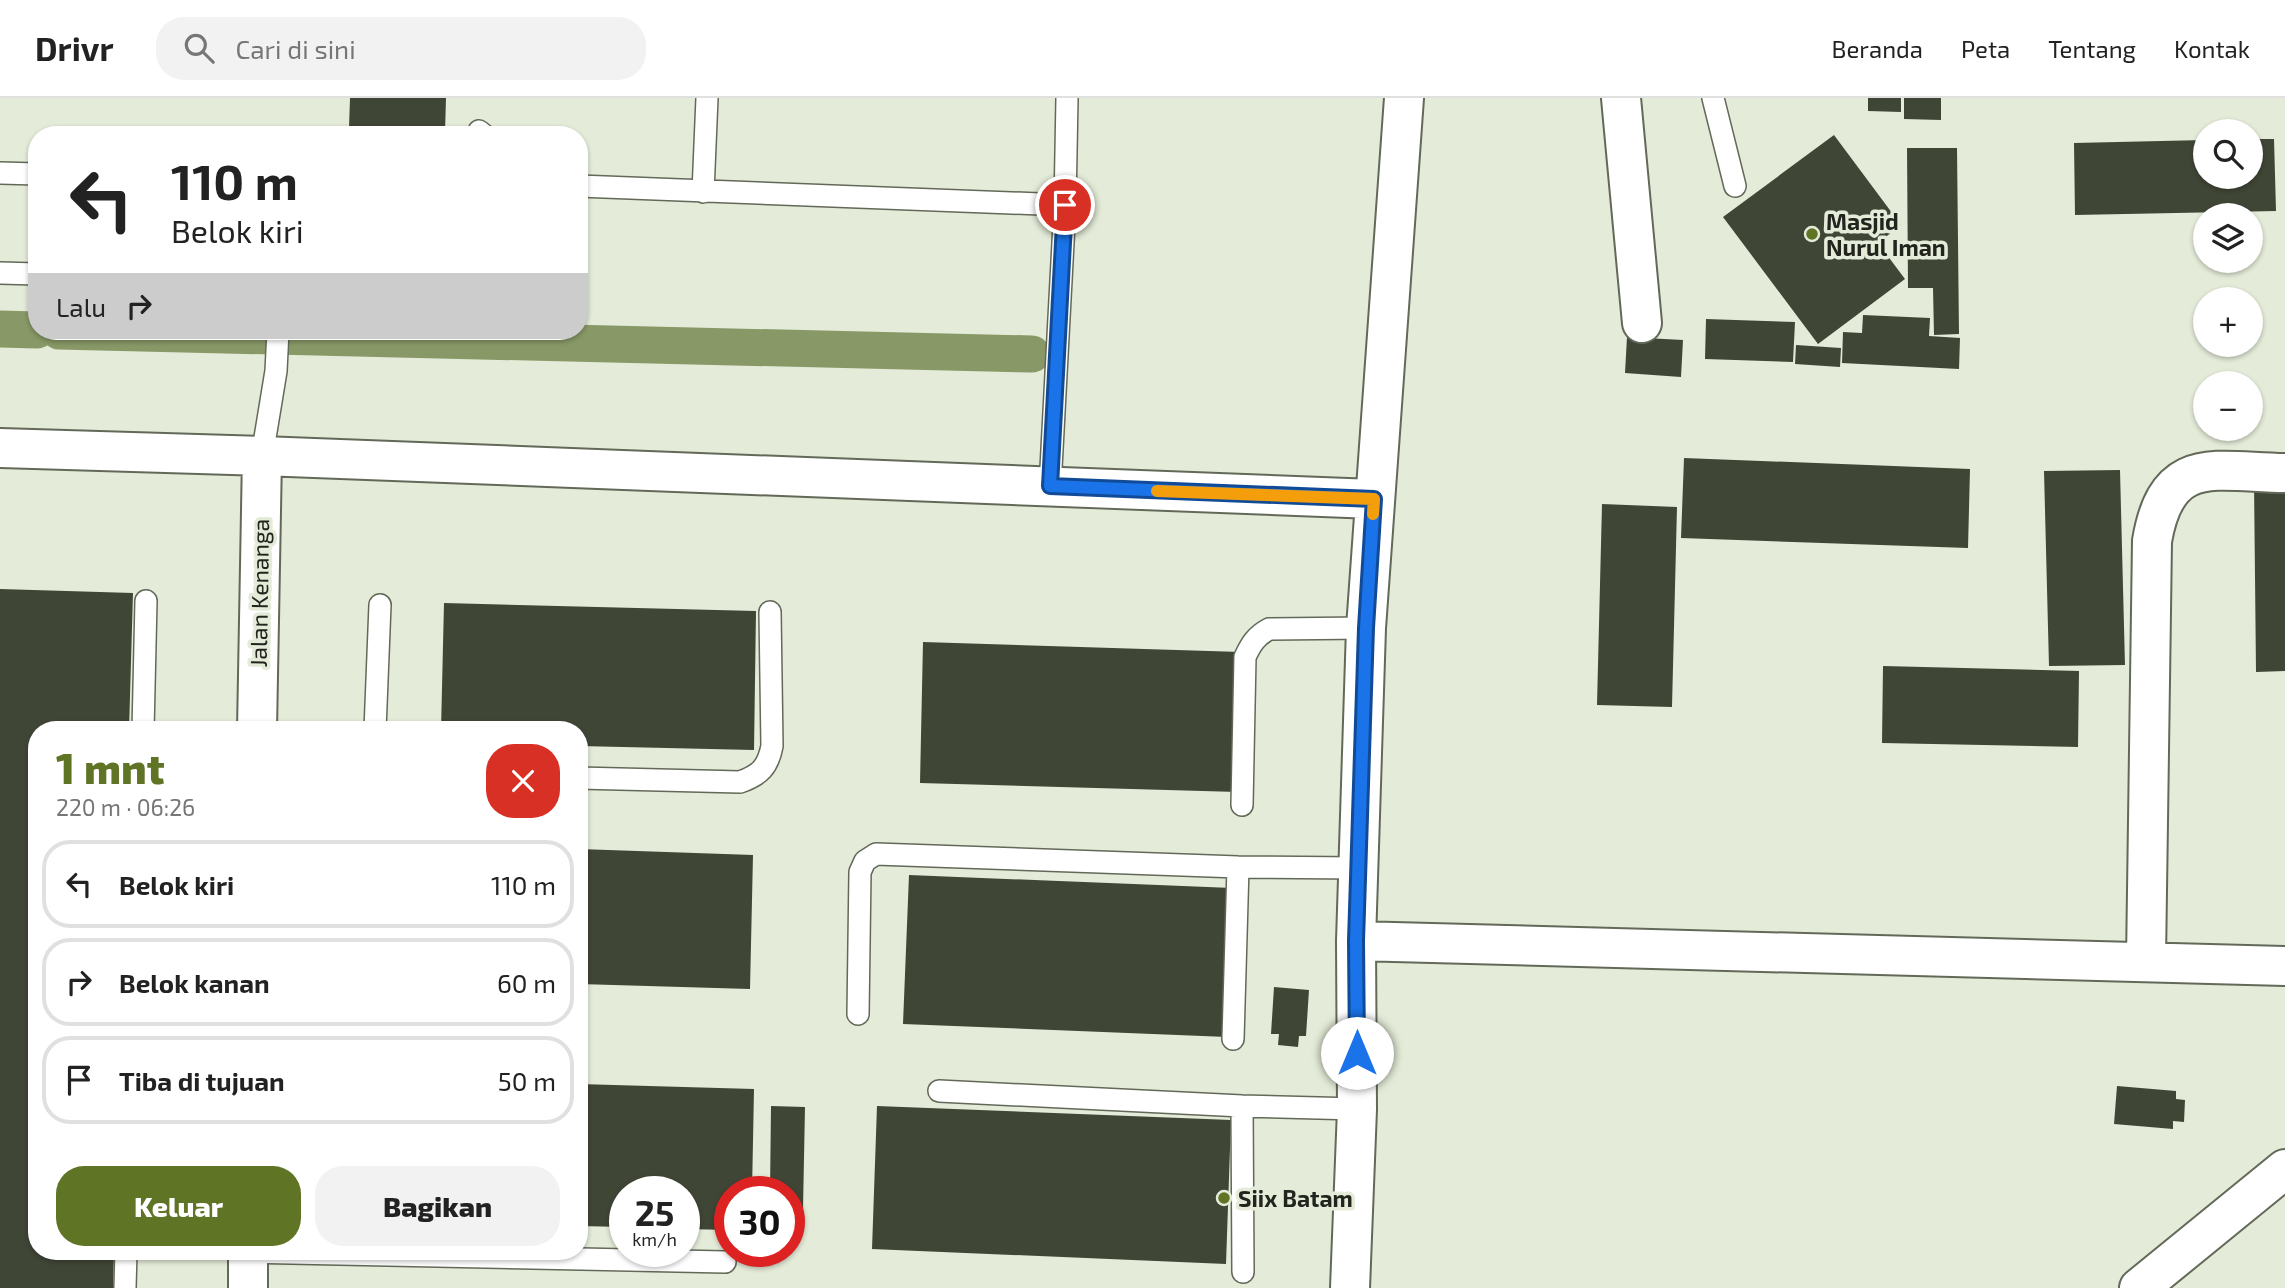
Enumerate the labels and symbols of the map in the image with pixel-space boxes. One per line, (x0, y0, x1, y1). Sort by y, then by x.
pin (1035, 175, 1095, 235)
place label: Masjid Nurul Iman (1826, 207, 1946, 261)
marker: Masjid Nurul Iman (1804, 226, 1820, 242)
street label: Jalan Kenanga (244, 518, 274, 668)
position arrow (1320, 1016, 1394, 1090)
speed limit sign: 30 (714, 1176, 805, 1267)
place label: Siix Batam (1238, 1184, 1353, 1212)
marker: Siix Batam (1216, 1190, 1232, 1206)

